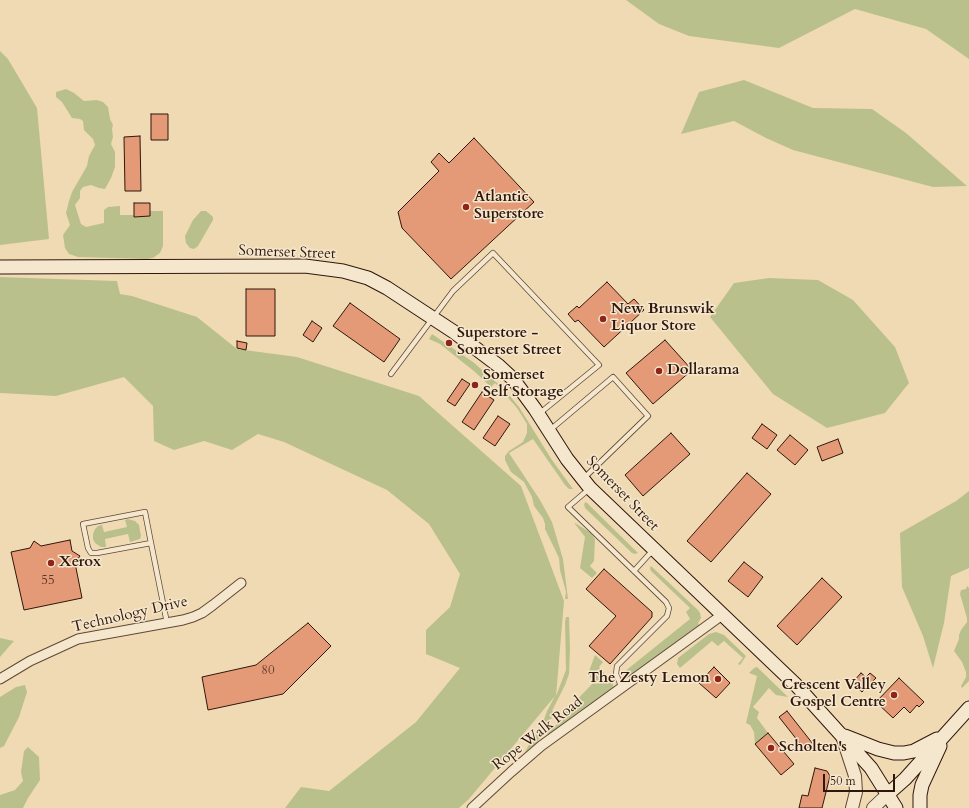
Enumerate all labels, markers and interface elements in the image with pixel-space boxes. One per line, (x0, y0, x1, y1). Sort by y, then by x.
place label: Atlantic Superstore (474, 189, 544, 224)
marker: Atlantic Superstore (461, 202, 471, 212)
street label: Somerset Street (238, 242, 336, 264)
place label: New Brunswik Liquor Store (611, 301, 715, 336)
marker: New Brunswik Liquor Store (598, 314, 608, 324)
place label: Superstore - Somerset Street (457, 325, 561, 360)
marker: Superstore - Somerset Street (444, 338, 454, 348)
place label: Dollarama (667, 362, 740, 380)
marker: Dollarama (654, 366, 664, 376)
place label: Somerset Self Storage (483, 367, 564, 402)
marker: Somerset Self Storage (470, 380, 480, 390)
street label: Somerset Street (582, 453, 662, 535)
place label: Xerox (59, 554, 101, 572)
marker: Xerox (46, 558, 56, 568)
house number: 55 (41, 573, 55, 589)
street label: Technology Drive (70, 593, 190, 637)
house number: 80 (261, 663, 275, 679)
place label: The Zesty Lemon (588, 670, 710, 688)
marker: The Zesty Lemon (713, 674, 723, 684)
place label: Crescent Valley Gospel Centre (782, 677, 886, 712)
marker: Crescent Valley Gospel Centre (889, 690, 899, 700)
street label: Rope Walk Road (489, 693, 587, 775)
place label: Scholten's (779, 739, 847, 757)
marker: Scholten's (766, 743, 776, 753)
scale bar (825, 766, 897, 792)
text: 50 m (830, 773, 856, 789)

